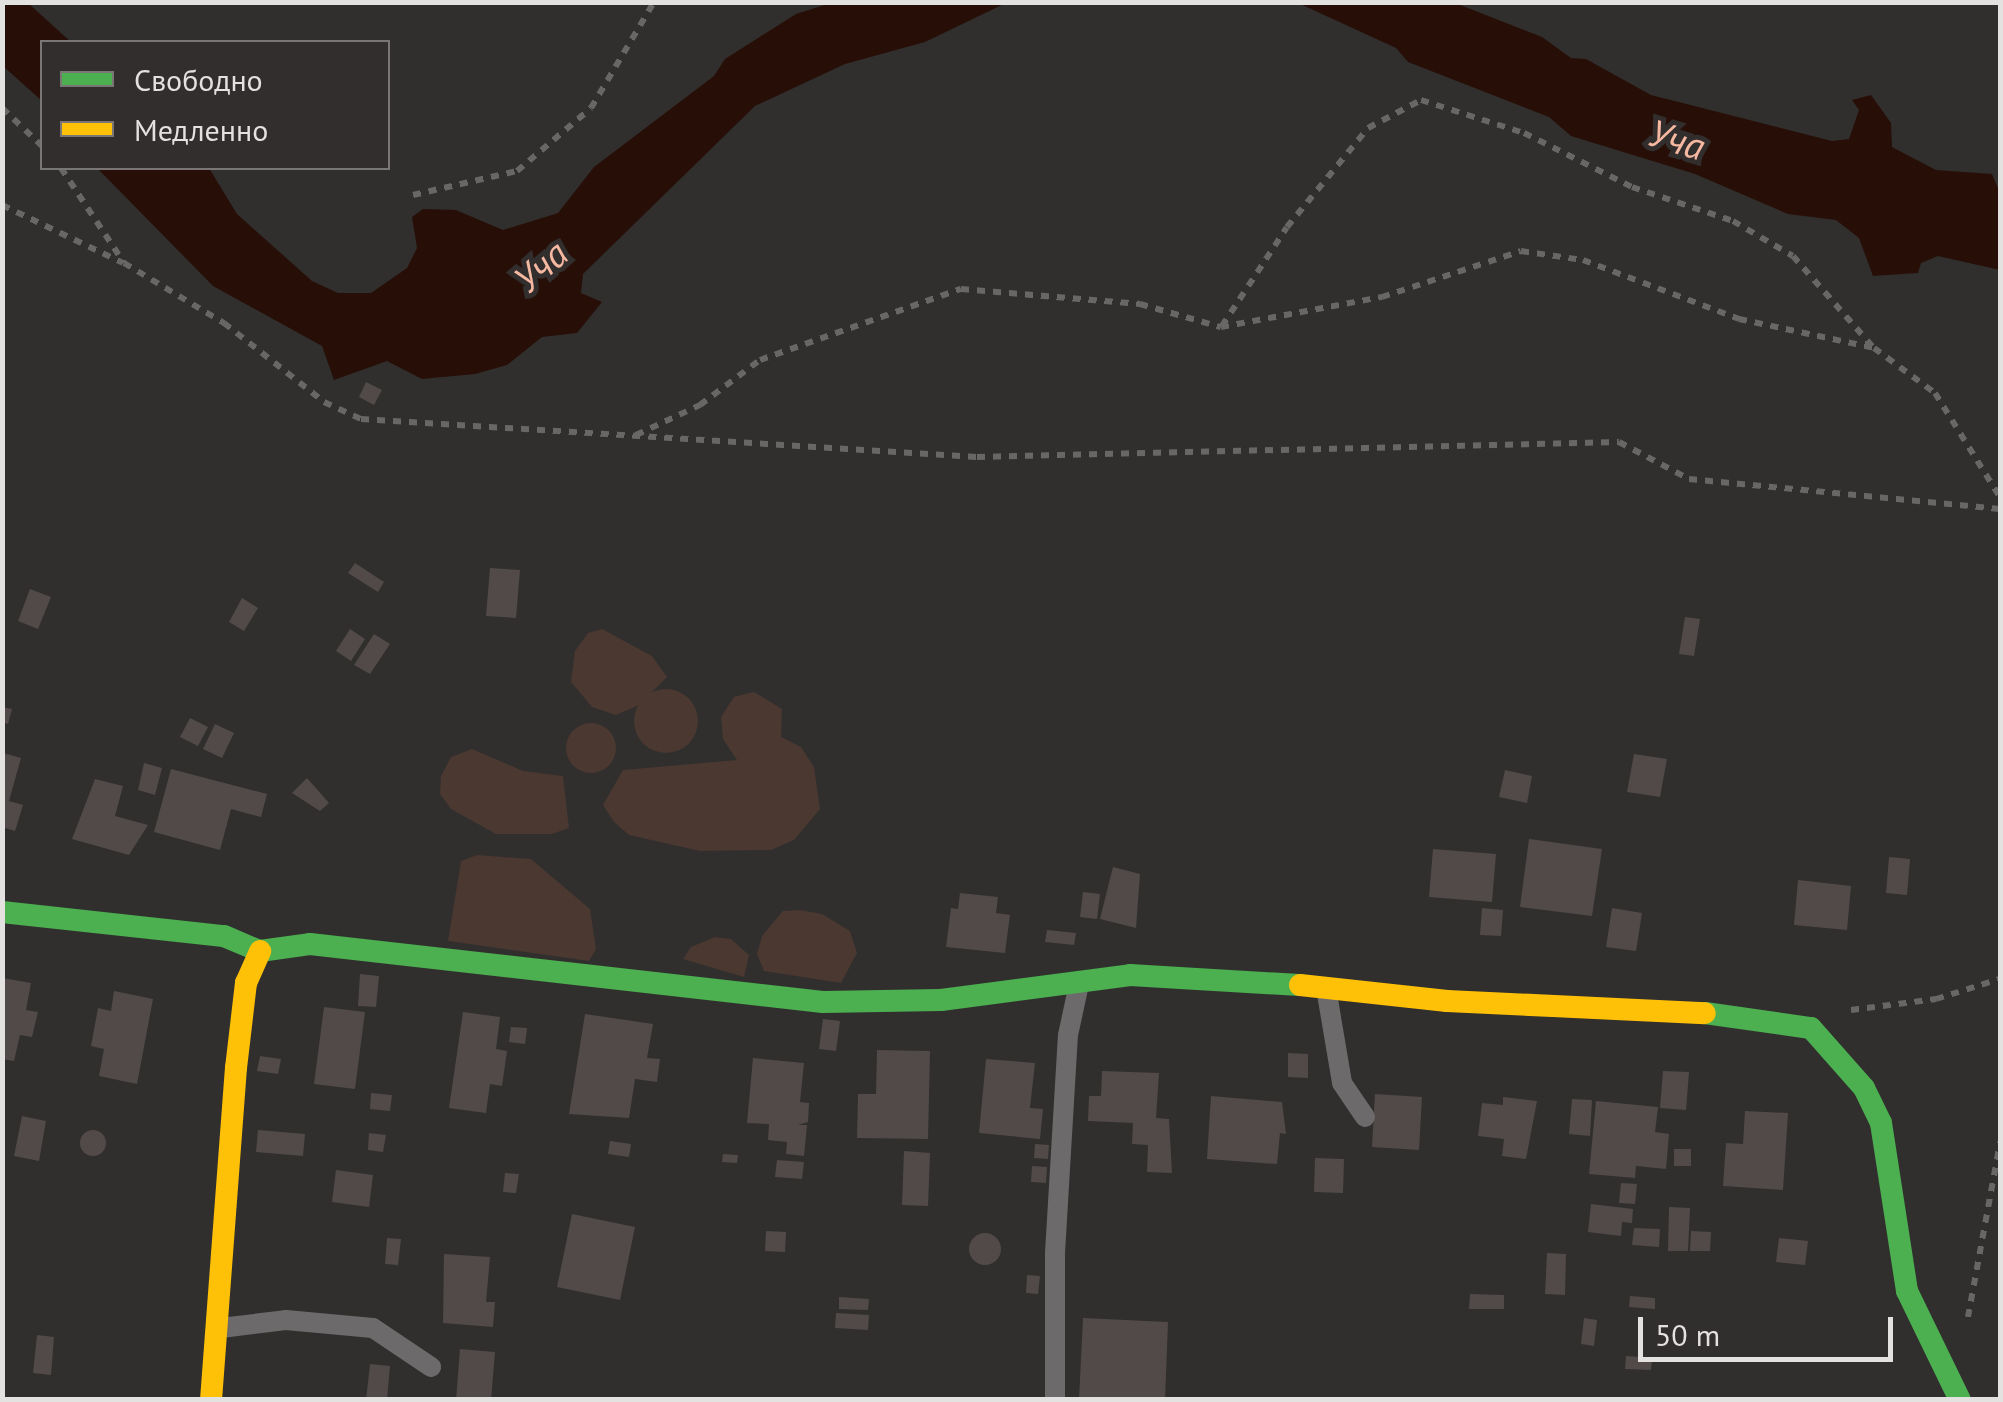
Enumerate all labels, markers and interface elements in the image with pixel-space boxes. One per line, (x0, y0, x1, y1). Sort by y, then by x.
legend (40, 40, 390, 170)
text: Свободно (134, 60, 263, 99)
water label: Уча (1643, 109, 1711, 169)
text: Медленно (134, 110, 268, 149)
water label: Уча (504, 230, 576, 302)
scale bar (1643, 1297, 1898, 1359)
text: 50 m (1655, 1315, 1720, 1354)

